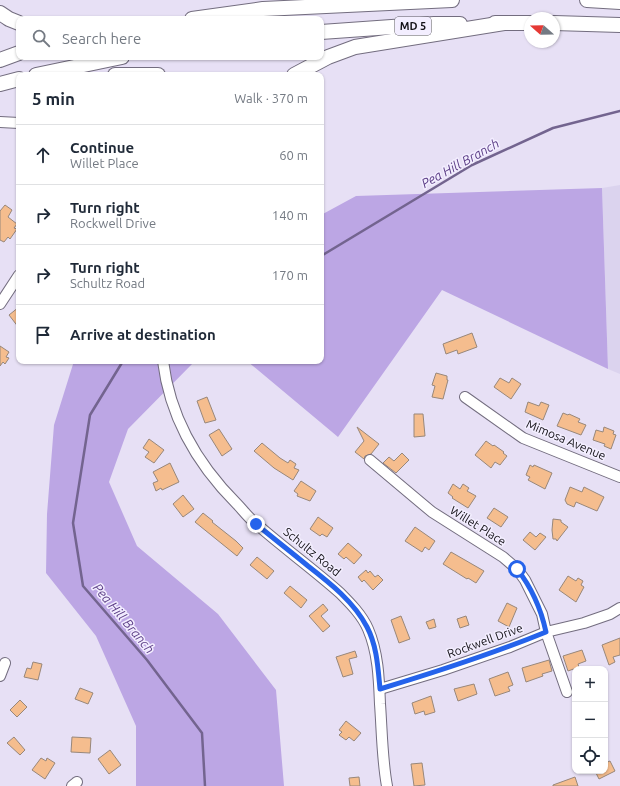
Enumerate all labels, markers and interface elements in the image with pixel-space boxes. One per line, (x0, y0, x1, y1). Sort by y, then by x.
north arrow (524, 12, 560, 48)
search box (16, 16, 324, 60)
road number: MD 5 (395, 17, 431, 35)
icon: search (30, 27, 52, 49)
text: Search here (62, 30, 141, 47)
text: 5 min (32, 89, 75, 108)
text: Walk · 370 m (234, 91, 308, 105)
water label: Pea Hill Branch (419, 136, 501, 190)
text: Continue (70, 139, 134, 156)
icon: ahead (32, 144, 54, 166)
text: 60 m (279, 148, 308, 162)
text: Willet Place (70, 156, 139, 170)
text: Turn right (70, 199, 140, 216)
icon: right (32, 204, 54, 226)
text: 140 m (272, 208, 308, 222)
text: Rockwell Drive (70, 216, 156, 230)
text: Turn right (70, 259, 140, 276)
icon: right (32, 264, 54, 286)
text: 170 m (272, 268, 308, 282)
text: Schultz Road (70, 276, 145, 290)
icon: arrive (32, 324, 54, 346)
text: Arrive at destination (70, 326, 216, 343)
street label: Mimosa Avenue (524, 417, 608, 462)
street label: Willet Place (448, 503, 509, 548)
route end (247, 515, 265, 533)
street label: Schultz Road (281, 525, 343, 578)
route start (508, 560, 526, 578)
water label: Pea Hill Branch (91, 580, 157, 656)
street label: Rockwell Drive (445, 621, 524, 660)
map controls (572, 666, 608, 774)
button: + (572, 666, 608, 702)
button: − (572, 702, 608, 738)
button: locate (572, 738, 608, 774)

